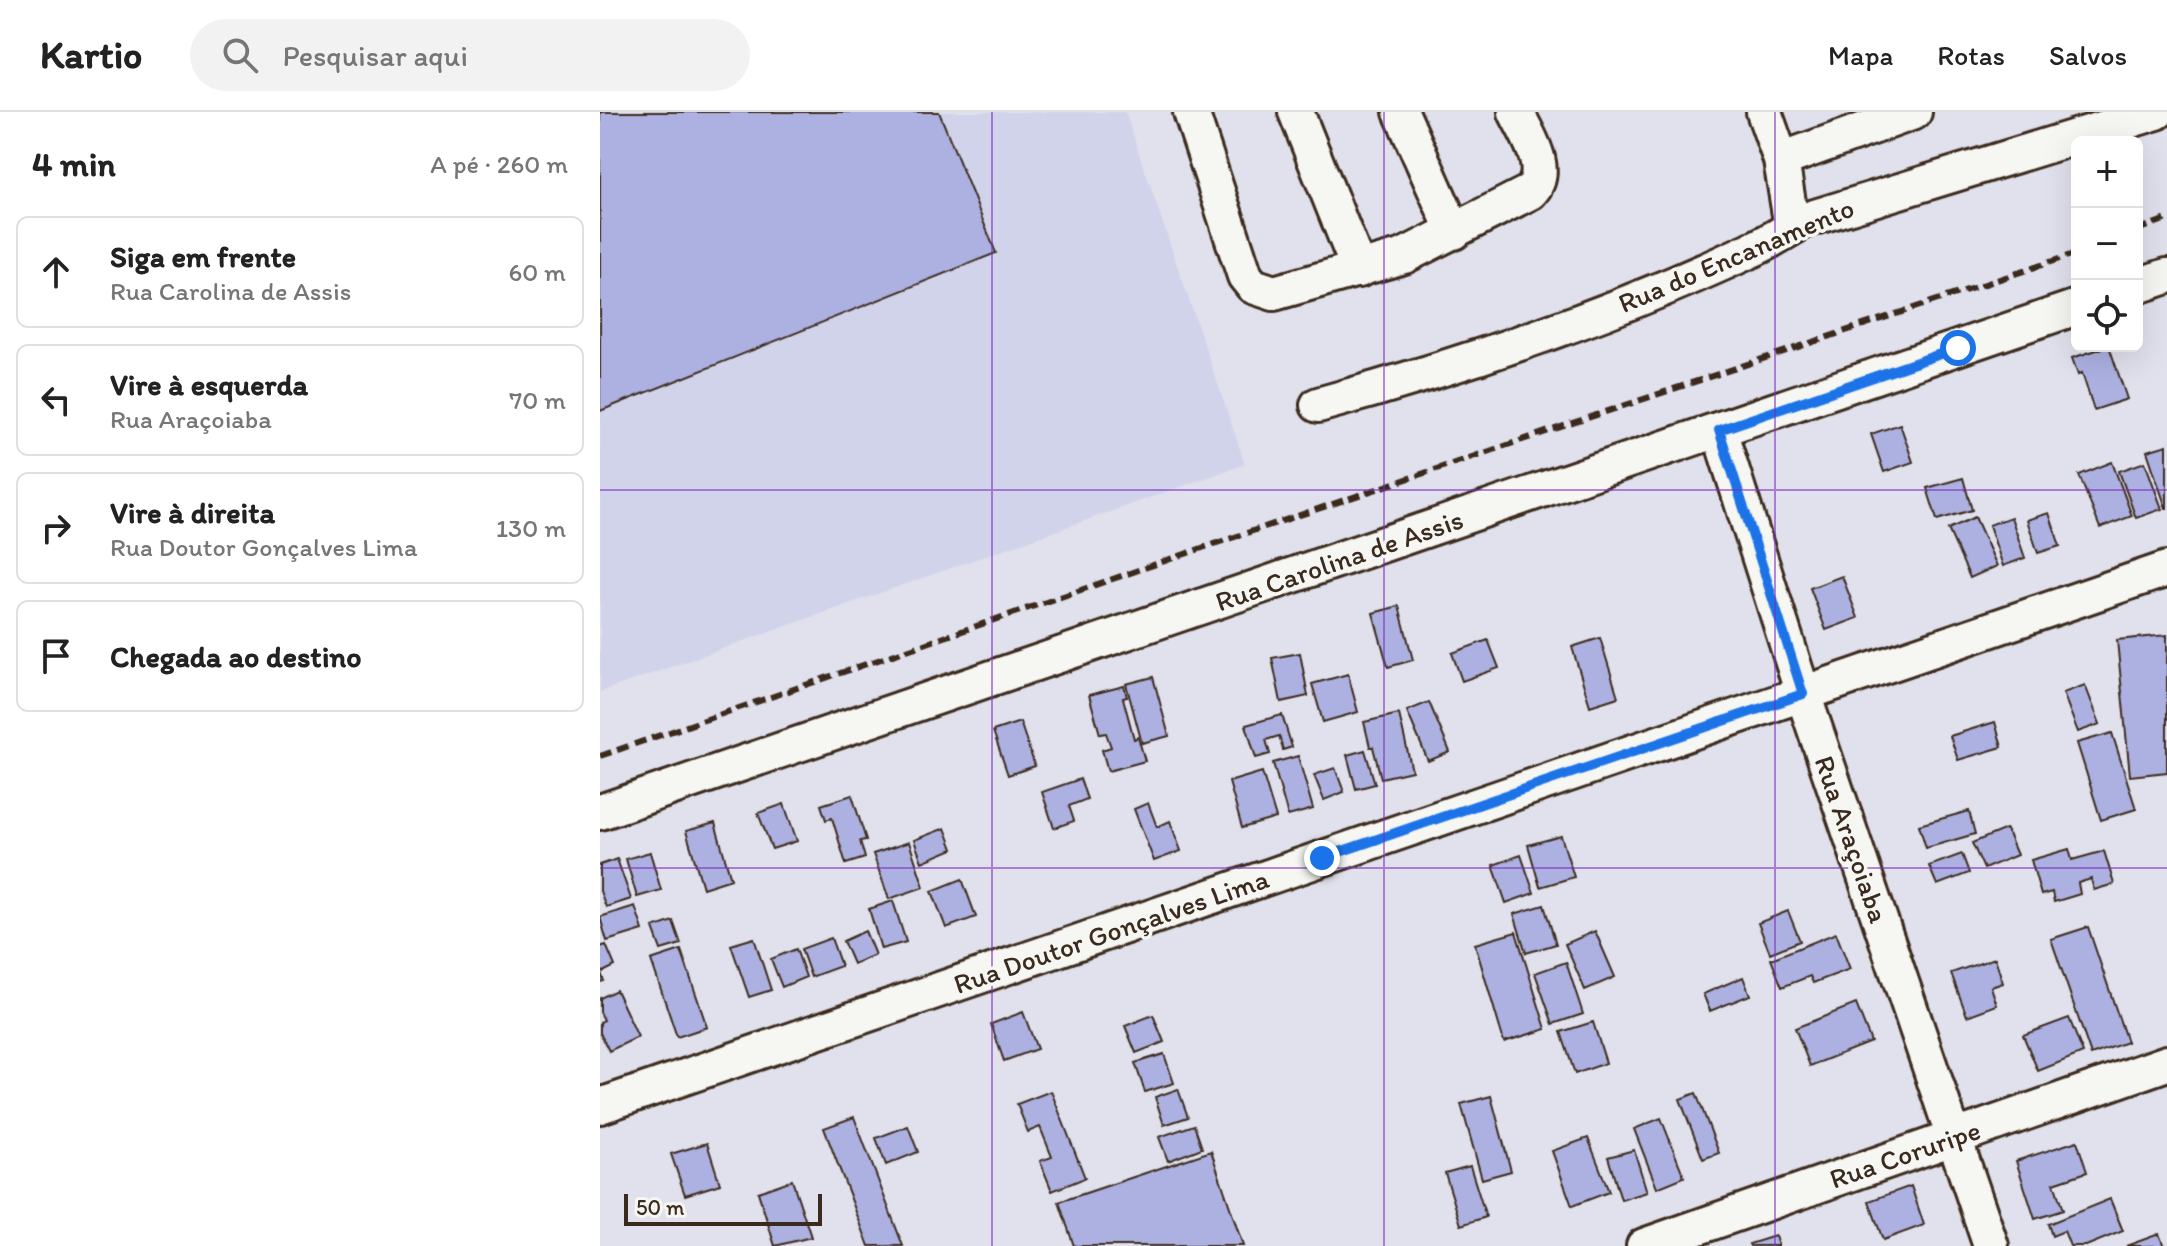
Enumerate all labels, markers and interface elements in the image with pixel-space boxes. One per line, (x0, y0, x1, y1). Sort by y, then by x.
search box (190, 19, 750, 91)
text: Kartio (40, 32, 142, 78)
icon: search (218, 33, 262, 77)
text: Pesquisar aqui (282, 37, 468, 74)
text: Mapa (1828, 38, 1893, 72)
text: Rotas (1937, 38, 2005, 72)
text: Salvos (2049, 38, 2127, 72)
map controls (2071, 136, 2143, 352)
button: + (2071, 136, 2143, 208)
text: 4 min (32, 144, 116, 185)
text: A pé · 260 m (430, 148, 568, 180)
street label: Rua do Encanamento (1613, 190, 1859, 320)
button: − (2071, 208, 2143, 280)
text: Siga em frente (110, 238, 296, 275)
icon: ahead (34, 250, 78, 294)
text: 60 m (509, 256, 566, 288)
text: Rua Carolina de Assis (110, 275, 351, 307)
button: locate (2071, 280, 2143, 352)
route start (1940, 330, 1976, 366)
text: Vire à esquerda (110, 366, 308, 403)
icon: left (34, 378, 78, 422)
text: 70 m (509, 384, 566, 416)
text: Rua Araçoiaba (110, 403, 272, 435)
text: Vire à direita (110, 494, 275, 531)
street label: Rua Carolina de Assis (1211, 502, 1467, 618)
icon: right (34, 506, 78, 550)
text: 130 m (496, 512, 566, 544)
text: Rua Doutor Gonçalves Lima (110, 531, 417, 563)
icon: arrive (34, 634, 78, 678)
text: Chegada ao destino (110, 638, 362, 675)
street label: Rua Araçoiaba (1808, 751, 1897, 927)
route end (1304, 840, 1340, 876)
street label: Rua Doutor Gonçalves Lima (949, 861, 1273, 1001)
street label: Rua Coruripe (1825, 1112, 1985, 1196)
scale bar (624, 1190, 822, 1226)
text: 50 m (636, 1194, 685, 1221)

